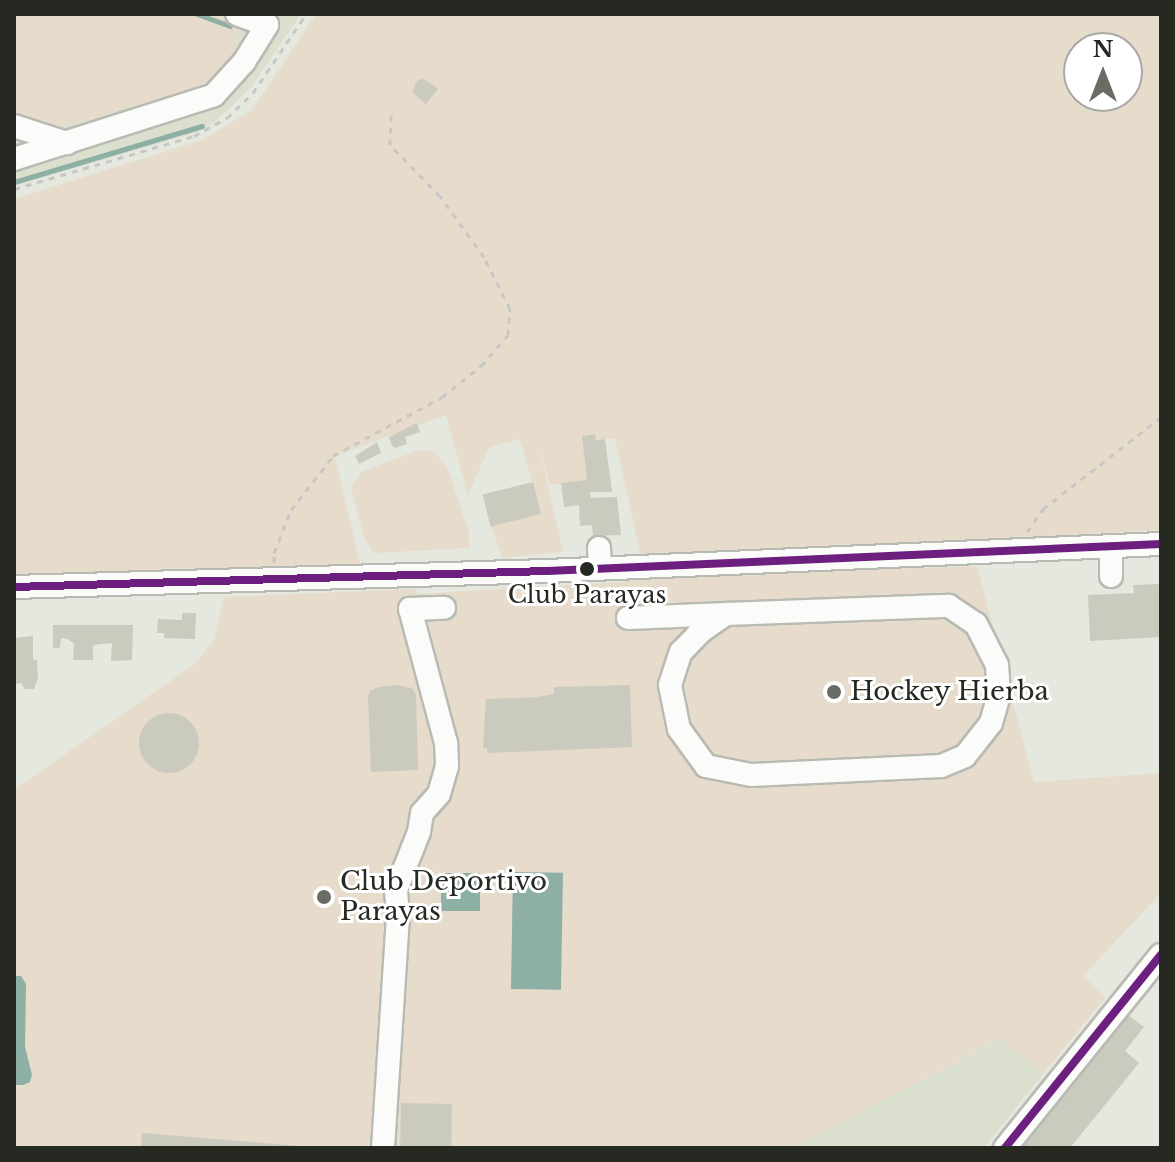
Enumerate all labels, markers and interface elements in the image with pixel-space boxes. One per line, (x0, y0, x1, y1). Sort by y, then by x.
north arrow (1063, 32, 1143, 112)
text: N (1093, 36, 1113, 63)
marker: Club Parayas (579, 561, 595, 577)
place label: Club Parayas (508, 581, 666, 609)
place label: Hockey Hierba (850, 676, 1050, 708)
marker: Hockey Hierba (825, 683, 843, 701)
place label: Club Deportivo Parayas (340, 866, 547, 928)
marker: Club Deportivo Parayas (315, 888, 333, 906)

